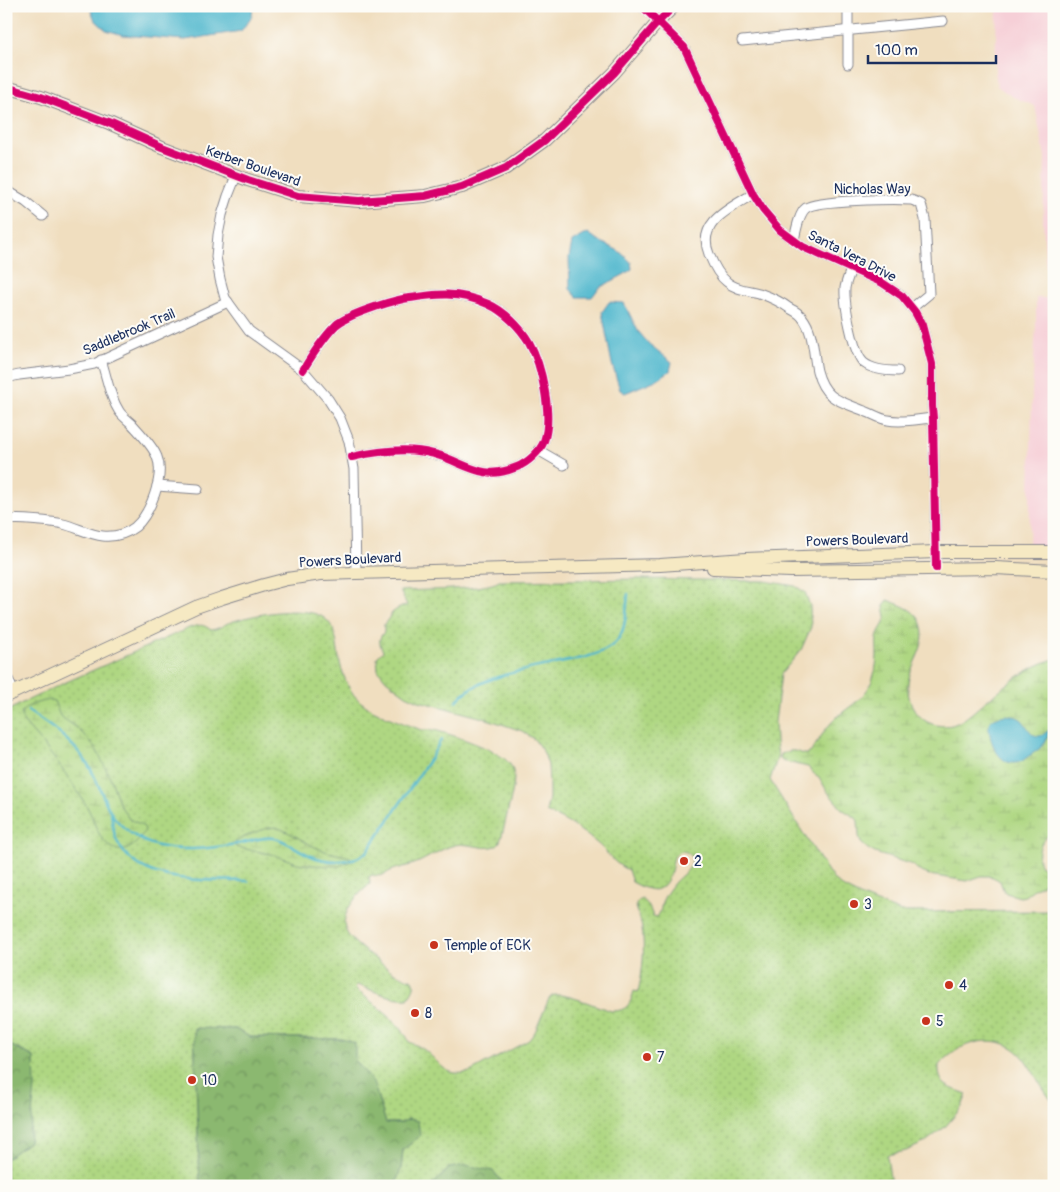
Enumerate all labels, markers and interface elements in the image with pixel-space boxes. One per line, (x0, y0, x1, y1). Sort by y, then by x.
scale bar (868, 32, 995, 64)
text: 100 m (875, 41, 918, 60)
street label: Kerber Boulevard (203, 142, 303, 190)
street label: Nicholas Way (834, 181, 910, 198)
street label: Santa Vera Drive (805, 226, 899, 286)
street label: Saddlebrook Trail (80, 305, 178, 359)
street label: Powers Boulevard (805, 530, 909, 550)
street label: Powers Boulevard (298, 549, 402, 571)
place label: 2 (694, 853, 702, 870)
marker: 2 (678, 855, 690, 867)
place label: 3 (864, 896, 872, 913)
marker: 3 (848, 898, 860, 910)
place label: Temple of ECK (444, 937, 531, 954)
marker: Temple of ECK (428, 939, 440, 951)
place label: 4 (959, 977, 967, 994)
marker: 4 (943, 979, 955, 991)
place label: 8 (425, 1005, 432, 1022)
marker: 8 (409, 1007, 421, 1019)
place label: 5 (936, 1013, 944, 1030)
marker: 5 (920, 1015, 932, 1027)
place label: 7 (657, 1049, 665, 1066)
marker: 7 (641, 1051, 653, 1063)
place label: 10 (202, 1072, 217, 1089)
marker: 10 (186, 1074, 198, 1086)

